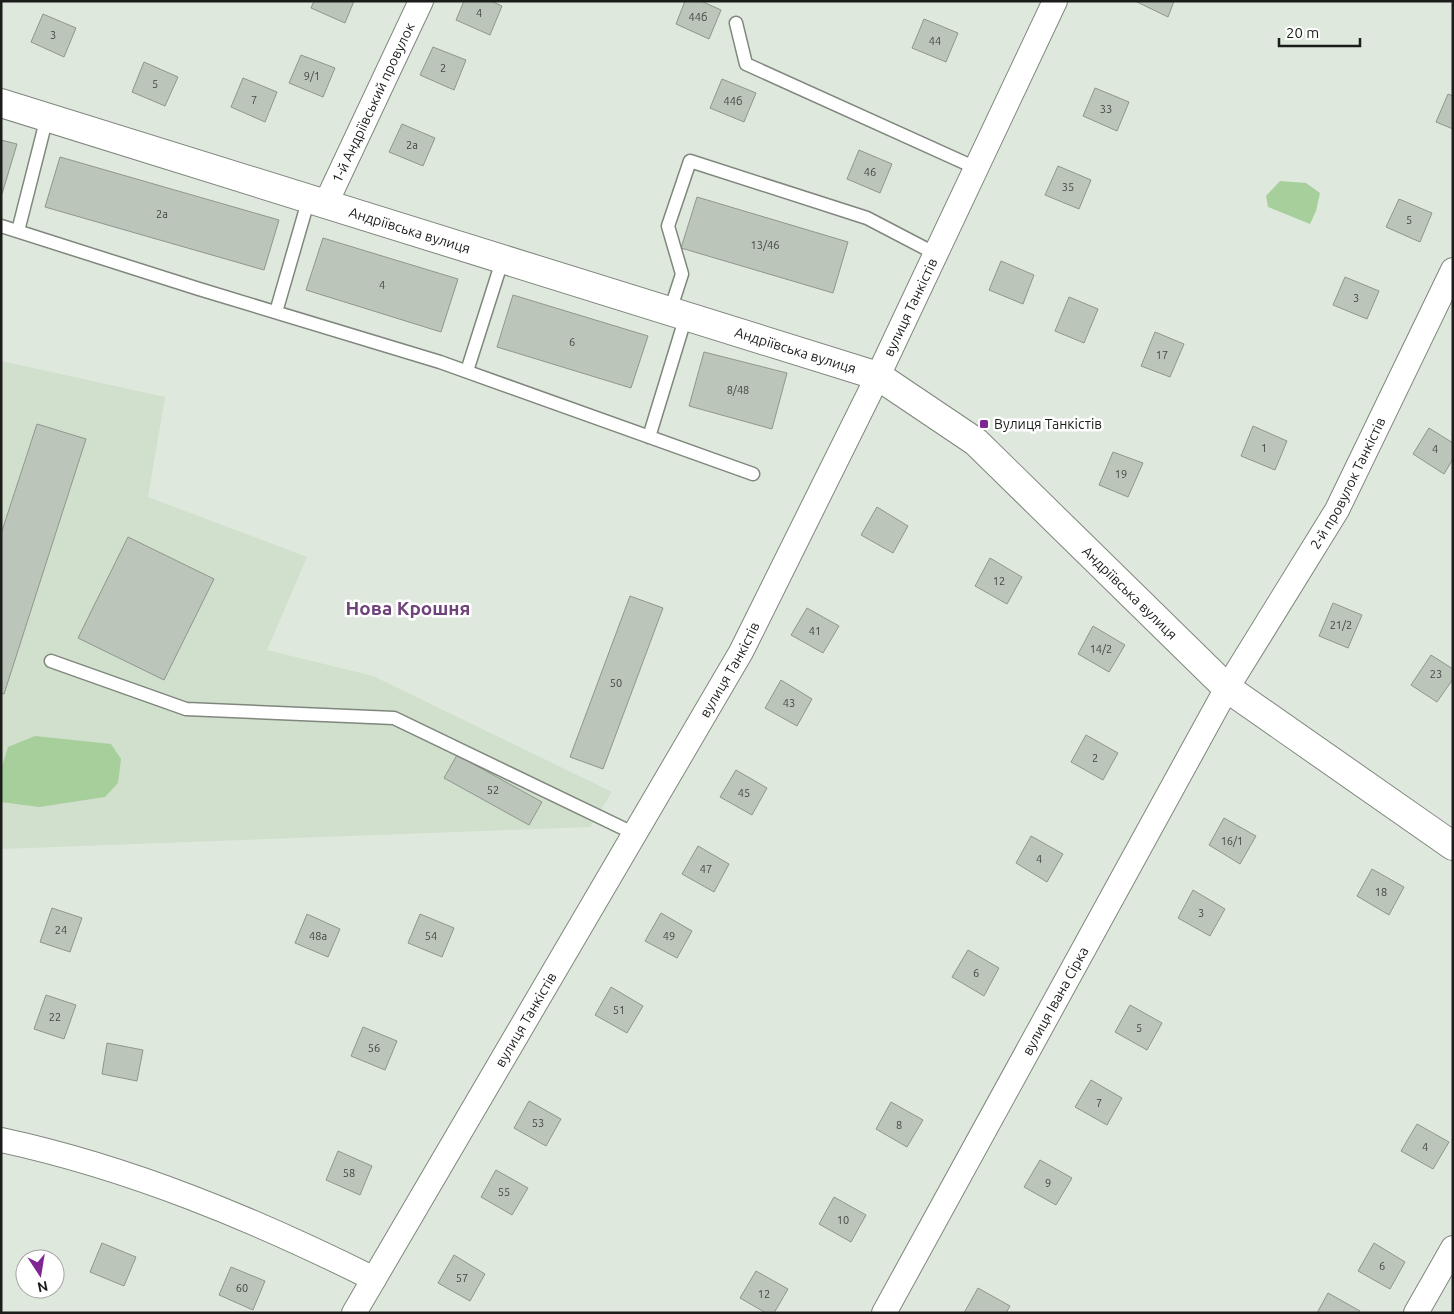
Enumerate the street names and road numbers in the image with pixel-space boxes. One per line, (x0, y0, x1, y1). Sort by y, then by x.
street label: 1-й Андріївський провулок (329, 20, 418, 185)
street label: Андріївська вулиця (347, 204, 472, 257)
street label: вулиця Танкістів (880, 256, 940, 359)
street label: Андріївська вулиця (733, 324, 858, 377)
street label: 2-й провулок Танкістів (1307, 415, 1389, 552)
street label: Андріївська вулиця (1079, 543, 1180, 643)
street label: вулиця Танкістів (696, 619, 763, 720)
street label: вулиця Івана Сірка (1019, 944, 1091, 1058)
street label: вулиця Танкістів (492, 969, 560, 1070)

